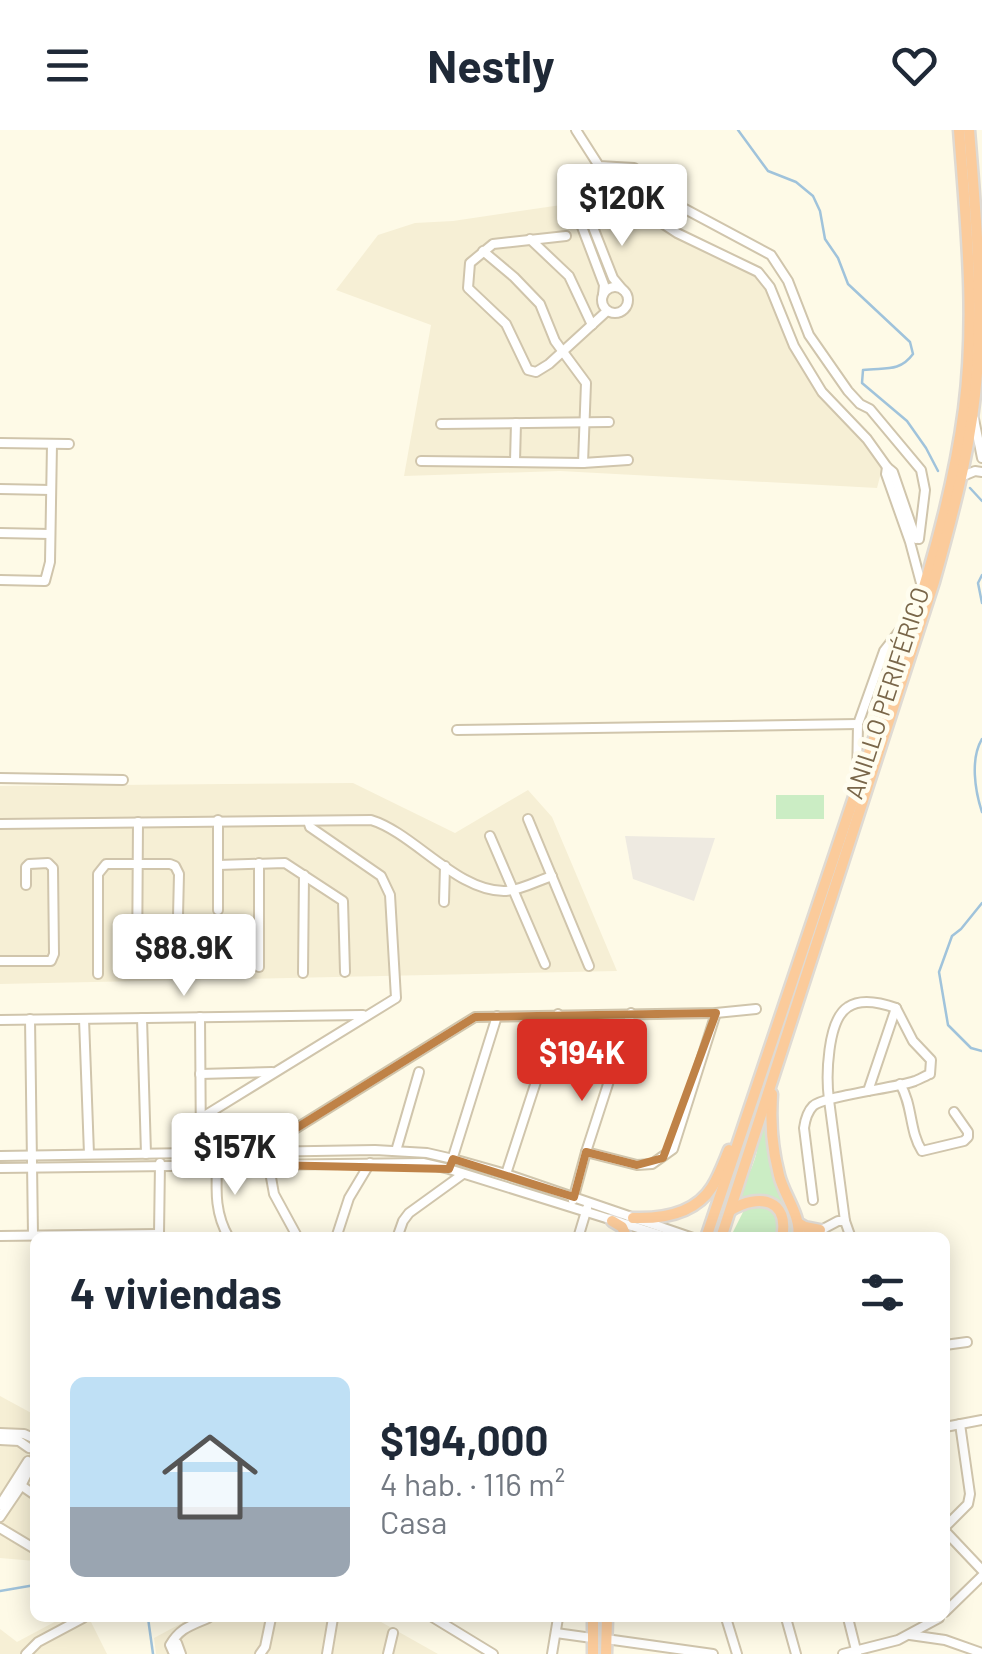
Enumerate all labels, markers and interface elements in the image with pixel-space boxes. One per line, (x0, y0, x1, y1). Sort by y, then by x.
icon: menu (40, 38, 95, 93)
text: Nestly (427, 38, 555, 92)
icon: heart (887, 38, 942, 93)
pin: $120K (552, 164, 692, 249)
text: $120K (579, 177, 665, 215)
street label: ANILLO PERIFÉRICO (838, 583, 934, 802)
pin: $88.9K (103, 914, 265, 999)
text: $88.9K (135, 927, 233, 965)
pin: $194K (512, 1019, 652, 1104)
text: $194K (539, 1032, 625, 1070)
pin: $157K (165, 1113, 305, 1198)
text: $157K (194, 1126, 276, 1164)
icon: filters (855, 1265, 910, 1320)
text: 4 viviendas (70, 1267, 282, 1317)
text: $194,000 (380, 1414, 548, 1464)
icon: home (150, 1417, 270, 1537)
text: 4 hab. · 116 m² (380, 1464, 565, 1502)
text: Casa (380, 1502, 447, 1540)

